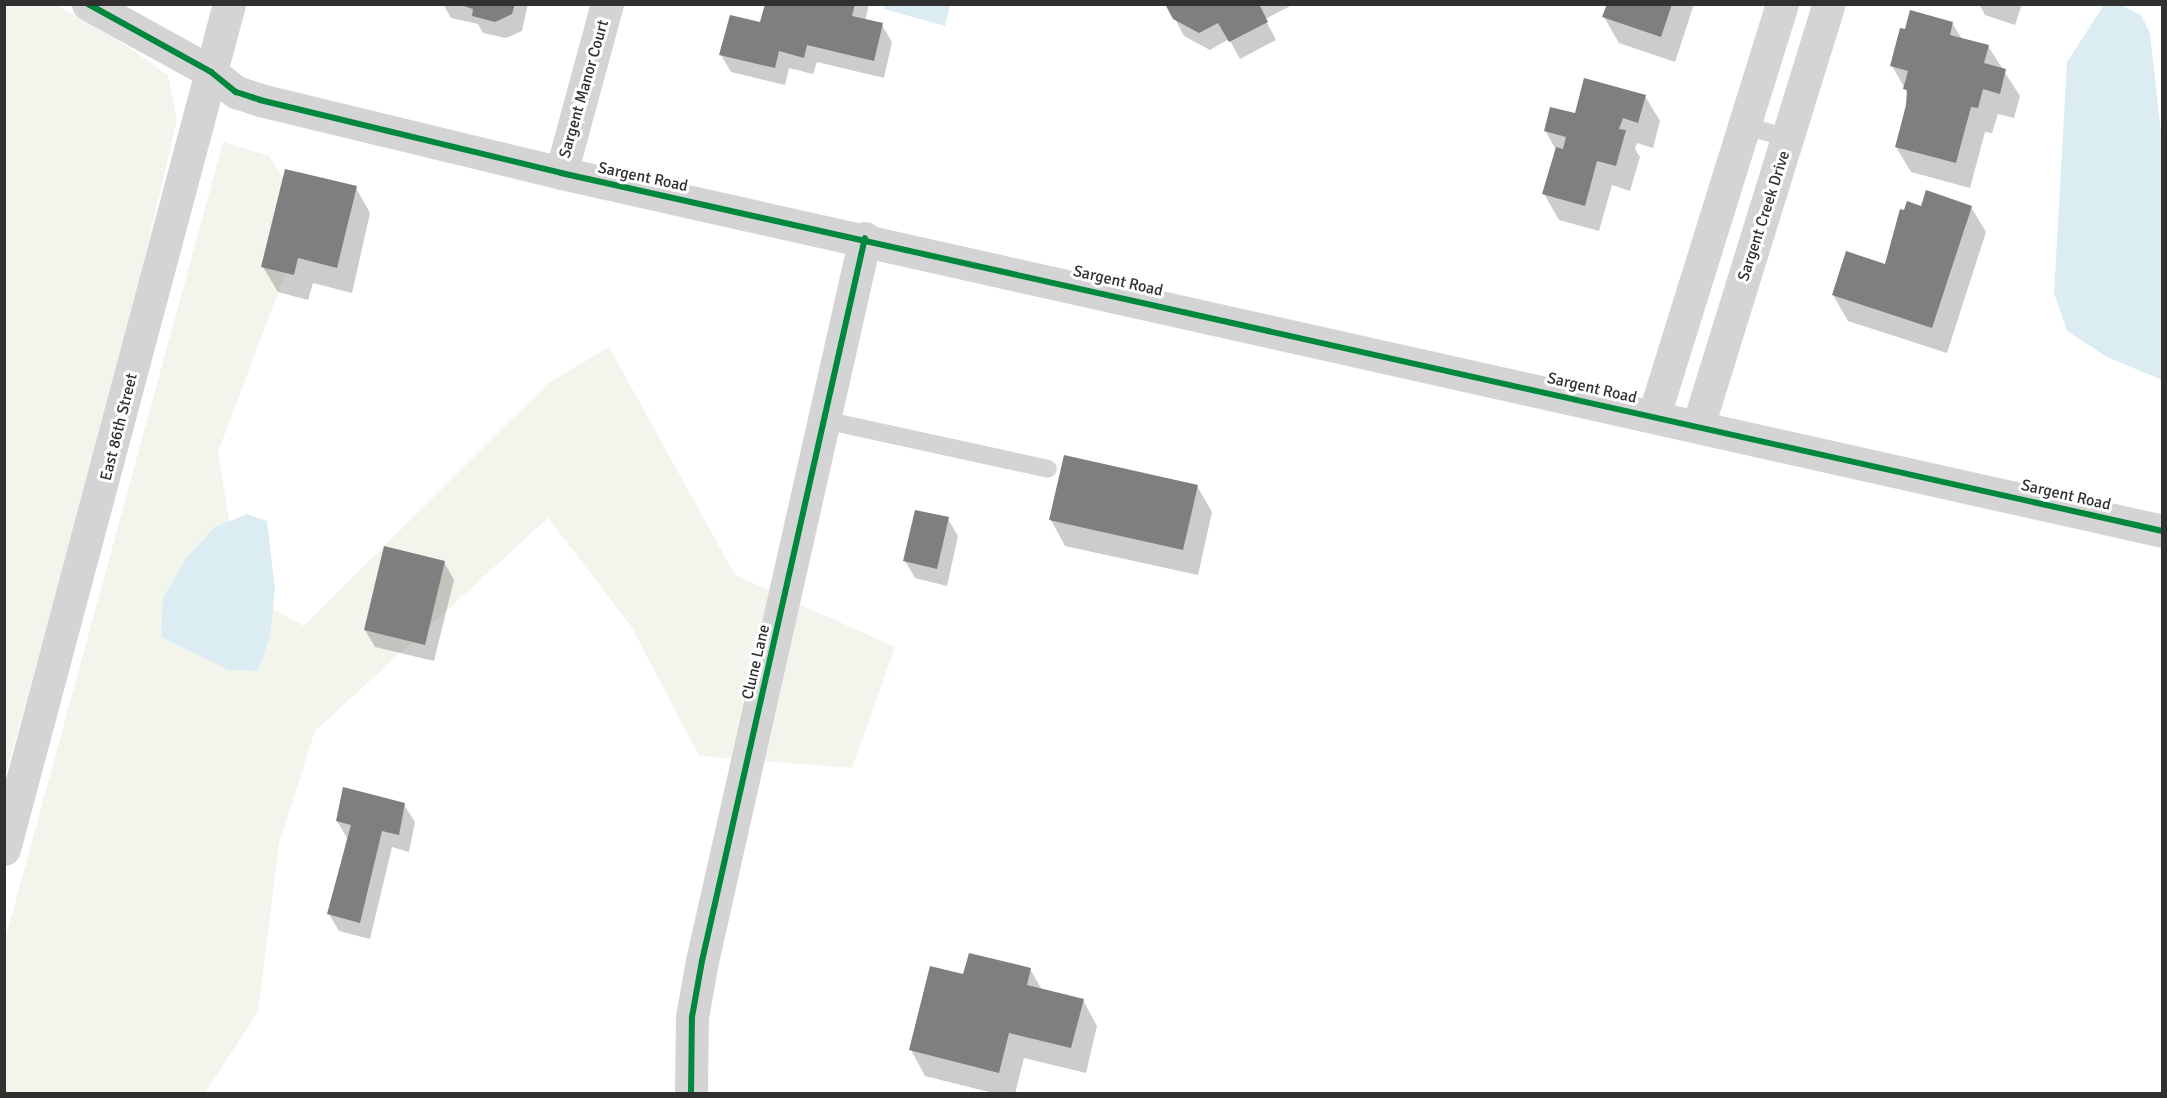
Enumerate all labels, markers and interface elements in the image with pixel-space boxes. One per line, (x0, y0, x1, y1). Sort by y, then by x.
street label: Sargent Manor Court (555, 18, 613, 160)
street label: Sargent Creek Drive (1734, 149, 1794, 283)
street label: Sargent Road (596, 158, 690, 196)
street label: Sargent Road (1071, 261, 1165, 301)
street label: Sargent Road (1545, 368, 1639, 408)
street label: East 86th Street (96, 371, 142, 483)
street label: Sargent Road (2019, 475, 2113, 515)
street label: Clune Lane (738, 623, 774, 701)

